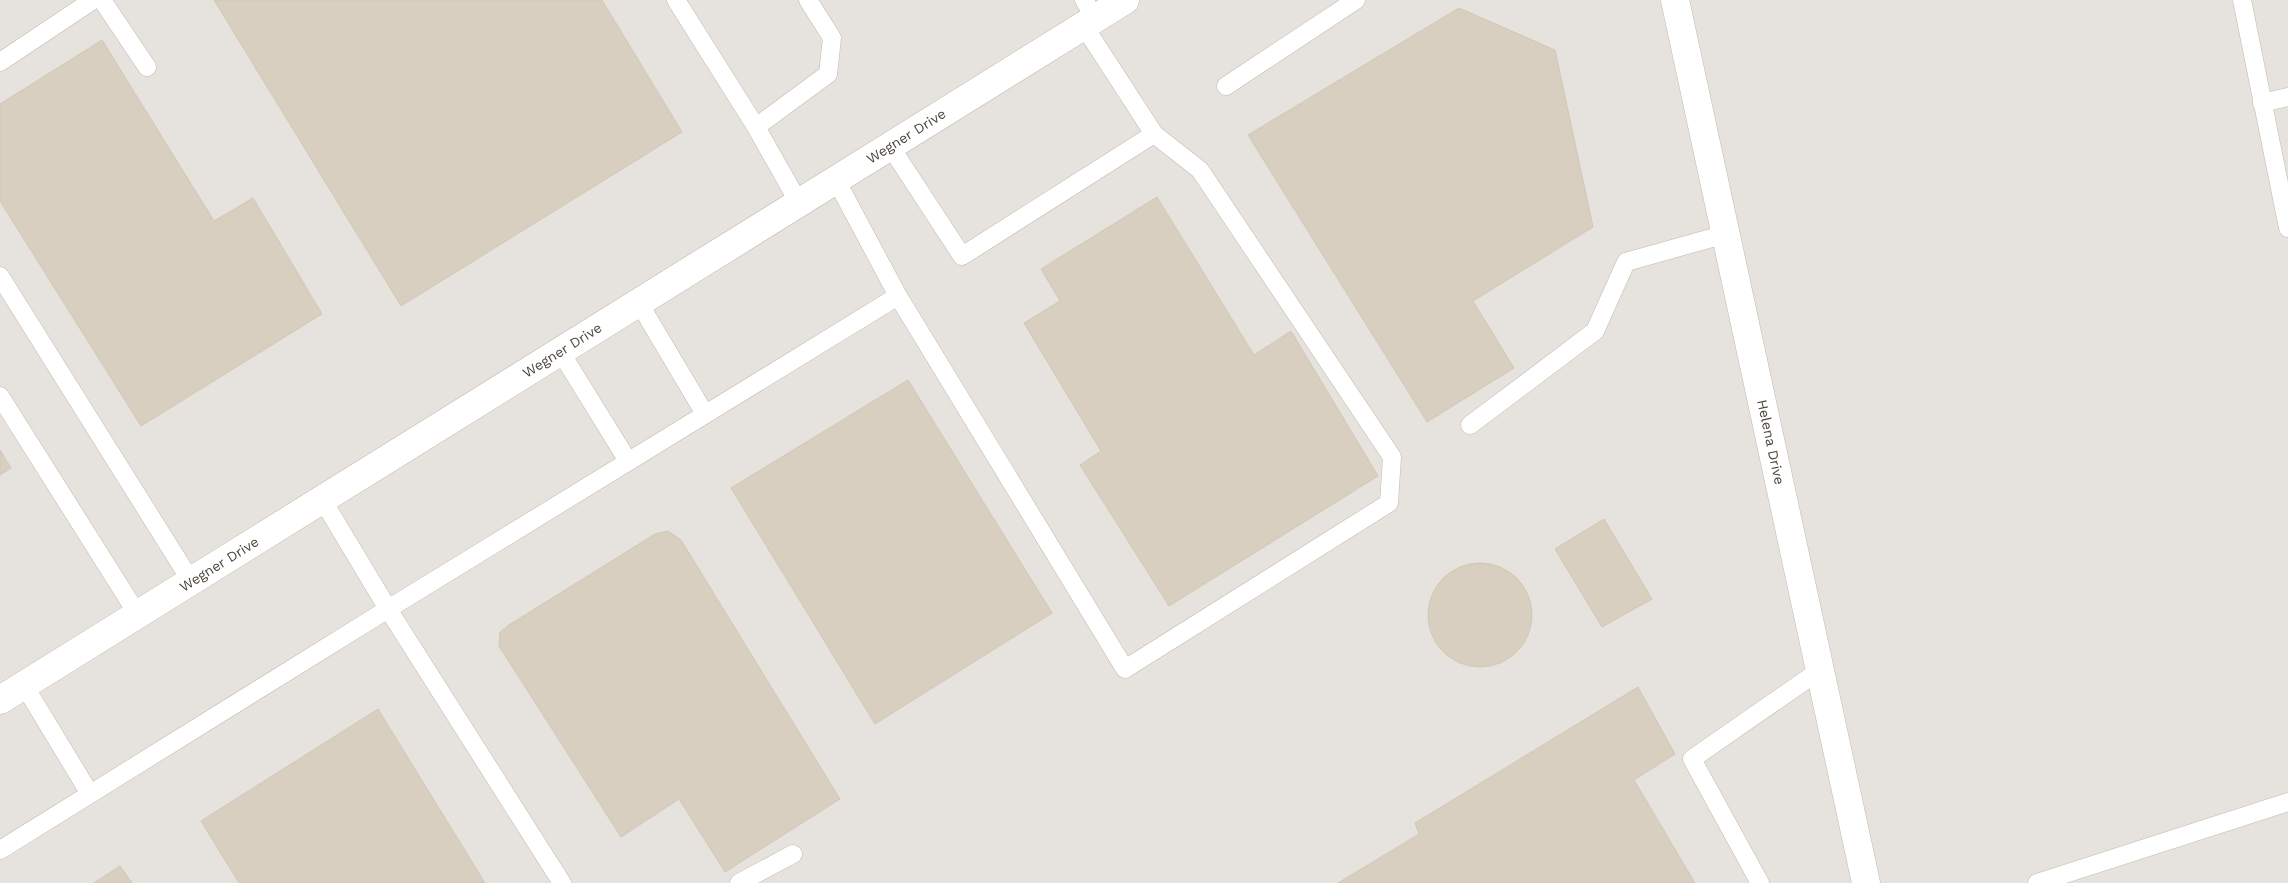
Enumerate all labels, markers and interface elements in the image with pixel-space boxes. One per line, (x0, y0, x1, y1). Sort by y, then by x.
street label: Wegner Drive (863, 105, 949, 167)
street label: Wegner Drive (519, 319, 605, 381)
street label: Helena Drive (1754, 398, 1788, 486)
street label: Wegner Drive (176, 533, 262, 595)

